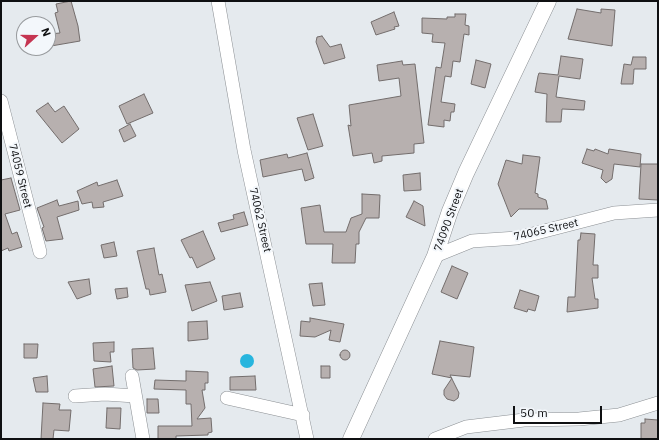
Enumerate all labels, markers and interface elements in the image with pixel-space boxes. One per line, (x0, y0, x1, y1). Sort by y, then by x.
north arrow (16, 16, 56, 56)
text: N (38, 26, 54, 38)
street label: 74059 Street (6, 142, 34, 210)
street label: 74062 Street (246, 186, 274, 254)
street label: 74090 Street (432, 187, 466, 253)
street label: 74065 Street (512, 216, 580, 244)
scale bar (515, 398, 604, 424)
text: 50 m (520, 405, 548, 420)

